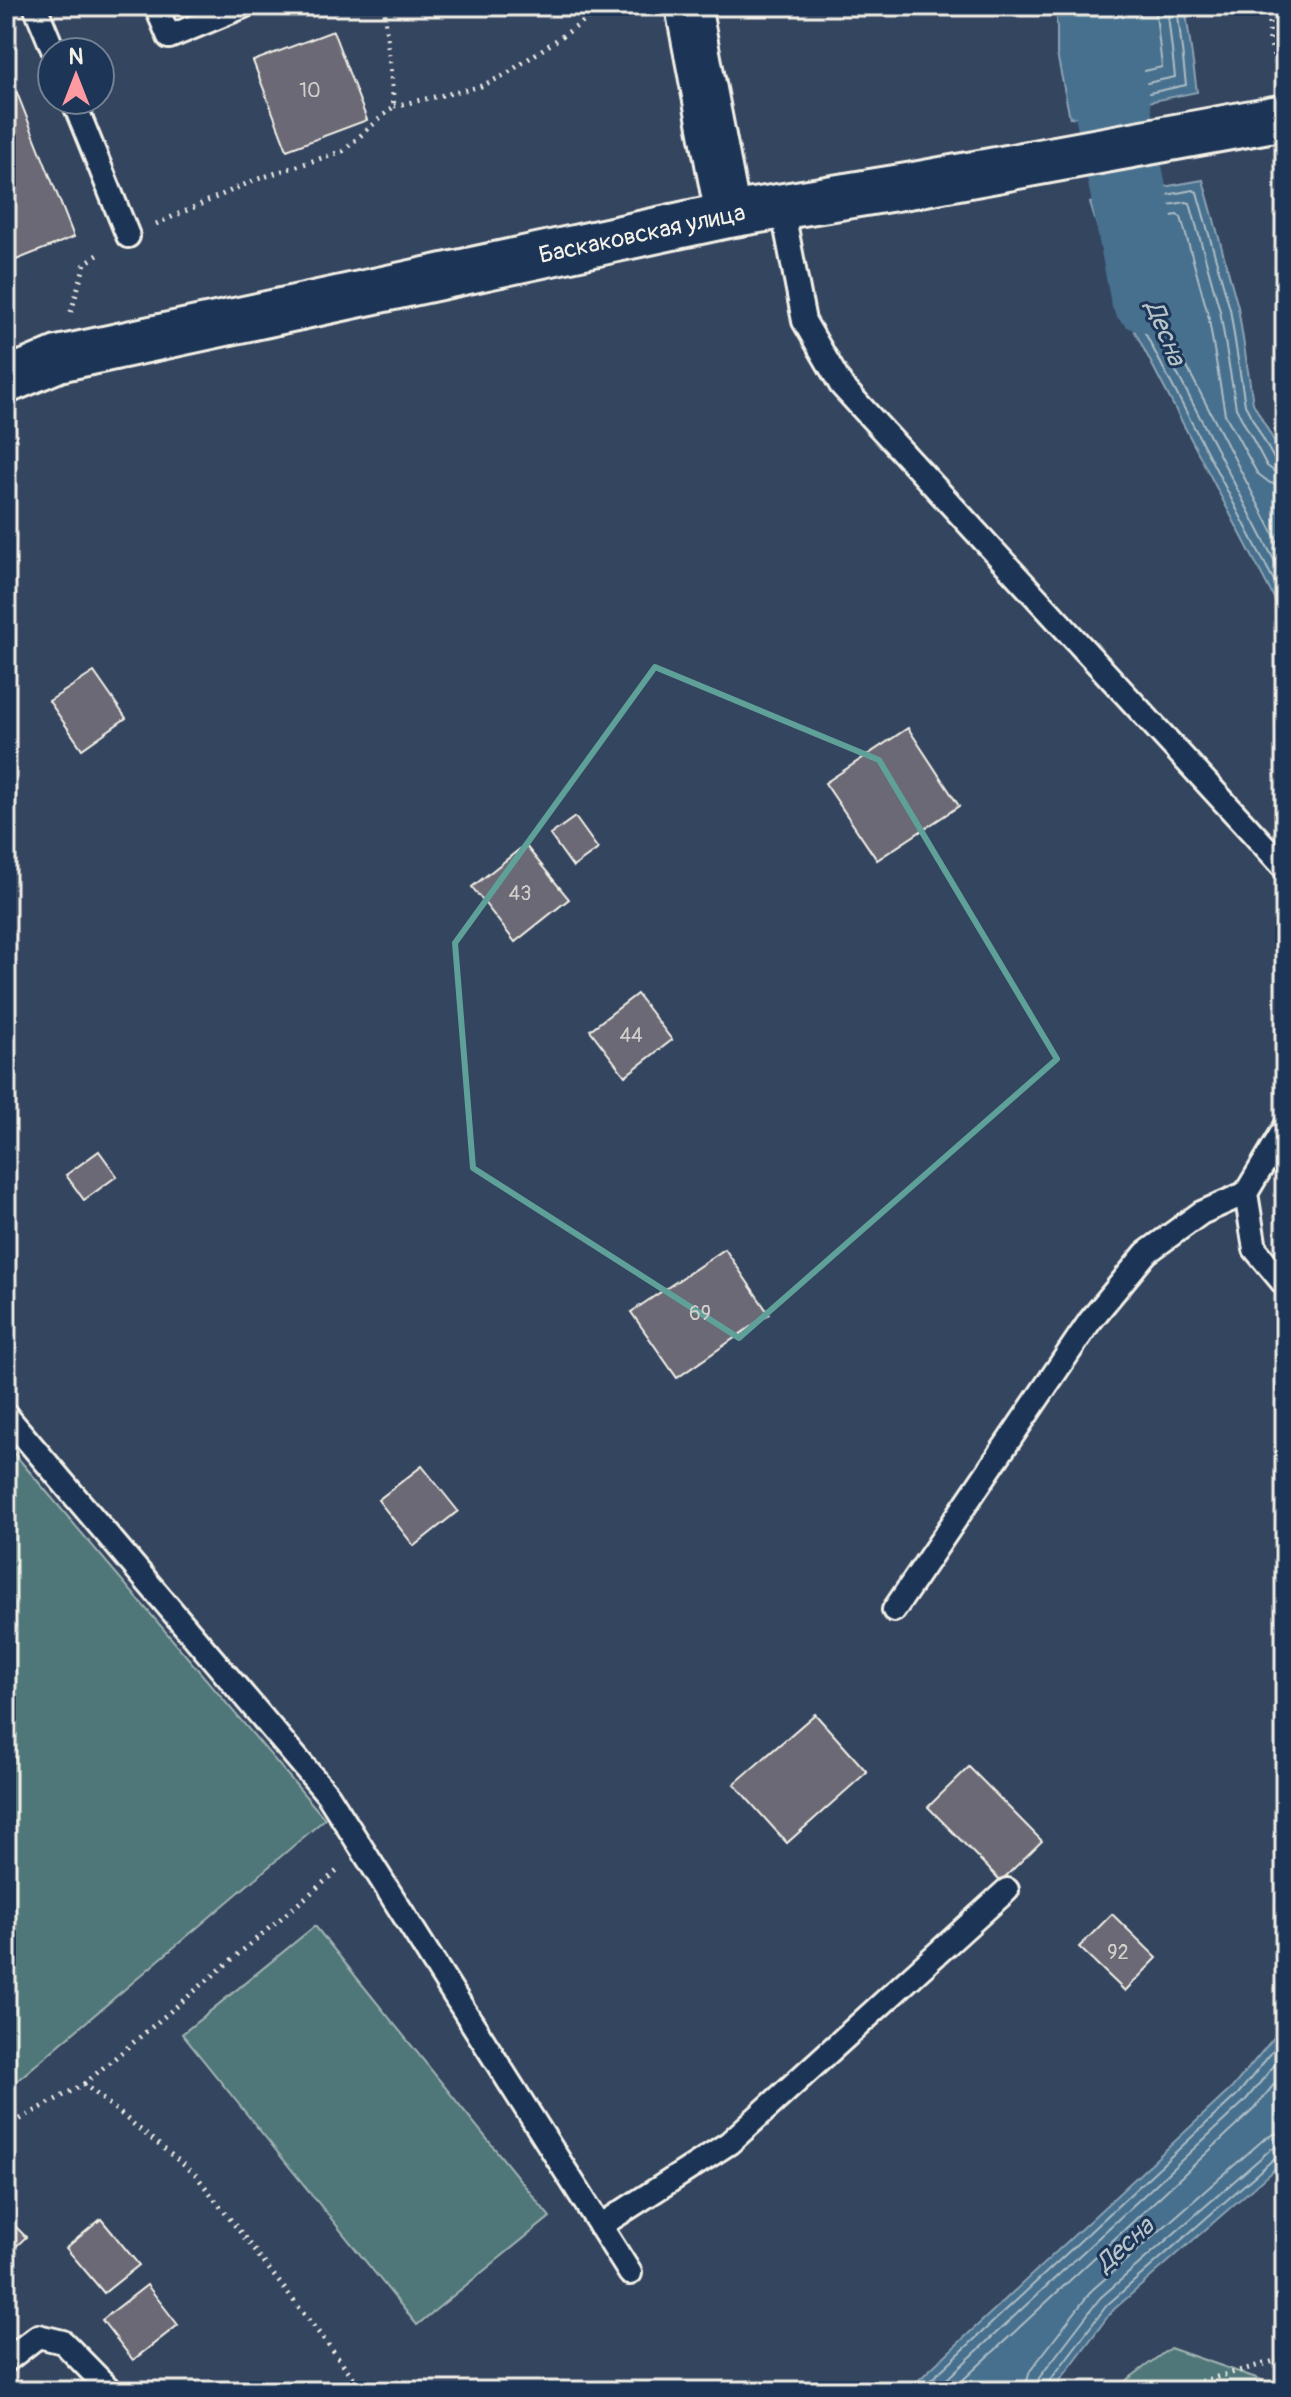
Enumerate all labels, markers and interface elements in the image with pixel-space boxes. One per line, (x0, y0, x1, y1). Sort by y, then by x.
north arrow (36, 36, 116, 116)
text: N (69, 43, 84, 71)
house number: 10 (299, 78, 321, 103)
street label: Баскаковская улица (536, 198, 748, 270)
water label: Десна (1137, 294, 1193, 372)
house number: 43 (509, 881, 531, 906)
house number: 44 (619, 1023, 643, 1048)
house number: 69 (689, 1301, 711, 1326)
house number: 92 (1107, 1940, 1129, 1965)
water label: Десна (1088, 2210, 1162, 2281)

